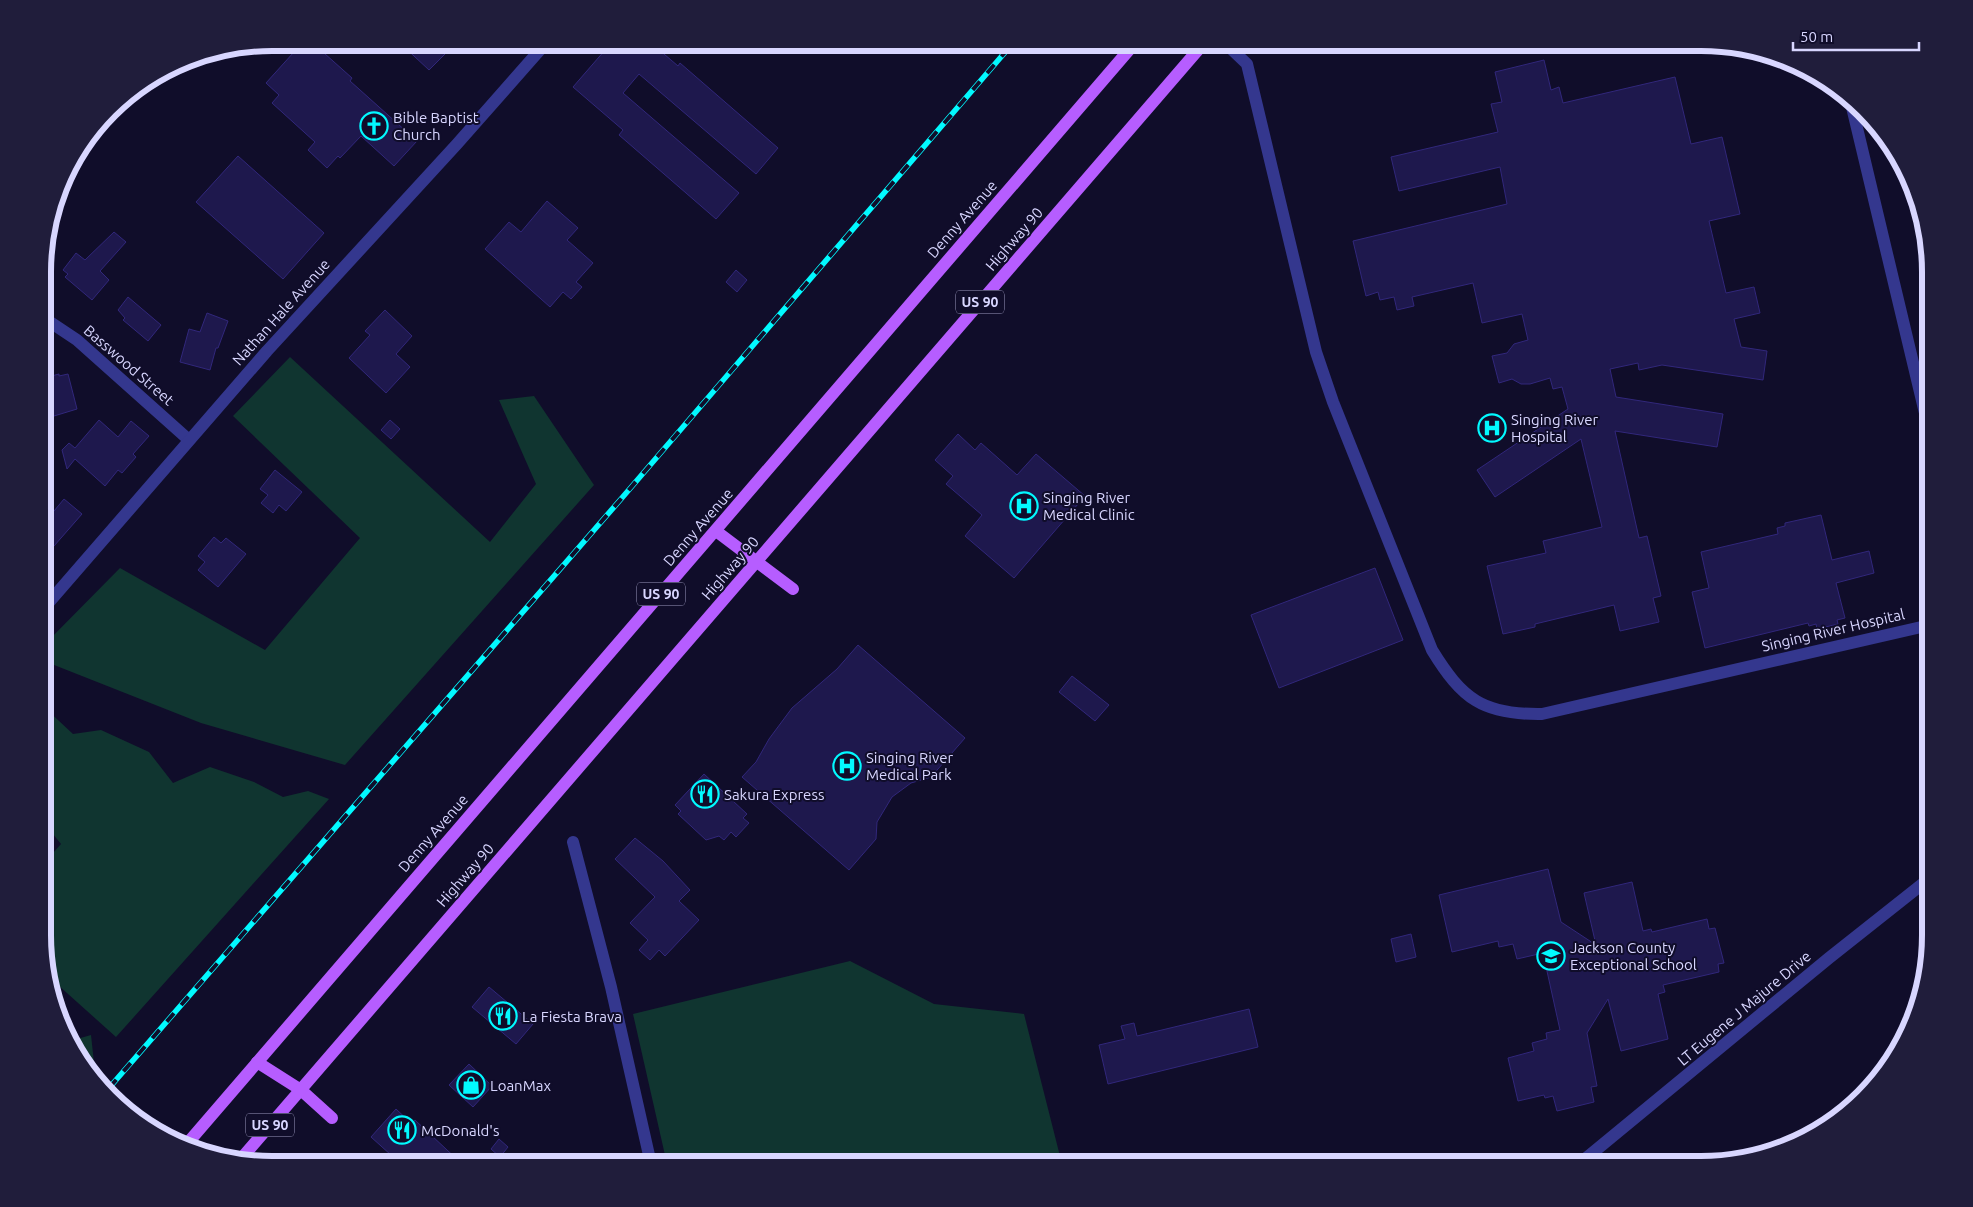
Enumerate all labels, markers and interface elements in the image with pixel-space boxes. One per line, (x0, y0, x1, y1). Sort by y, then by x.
scale bar (1793, 20, 1919, 52)
text: 50 m (1800, 28, 1833, 45)
place label: Bible Baptist Church (393, 109, 479, 143)
church icon: Bible Baptist Church (359, 111, 389, 141)
street label: Denny Avenue (924, 177, 1000, 261)
street label: Highway 90 (982, 204, 1046, 274)
street label: Nathan Hale Avenue (229, 255, 333, 369)
road number: US 90 (956, 290, 1004, 314)
street label: Basswood Street (81, 321, 177, 409)
place label: Singing River Hospital (1511, 411, 1599, 445)
hospital icon: Singing River Hospital (1477, 413, 1507, 443)
street label: Denny Avenue (660, 485, 736, 569)
place label: Singing River Medical Clinic (1043, 489, 1135, 523)
hospital icon: Singing River Medical Clinic (1009, 491, 1039, 521)
street label: Highway 90 (698, 533, 762, 603)
road number: US 90 (637, 582, 685, 606)
street label: Singing River Hospital (1760, 605, 1906, 655)
place label: Singing River Medical Park (866, 749, 954, 783)
hospital icon: Singing River Medical Park (832, 751, 862, 781)
restaurant icon: Sakura Express (690, 779, 720, 809)
place label: Sakura Express (724, 786, 824, 803)
street label: Denny Avenue (395, 791, 471, 875)
street label: Highway 90 (433, 840, 497, 910)
place label: Jackson County Exceptional School (1570, 939, 1697, 973)
school or university icon: Jackson County Exceptional School (1536, 941, 1566, 971)
street label: LT Eugene J Majure Drive (1674, 947, 1814, 1069)
restaurant icon: La Fiesta Brava (488, 1001, 518, 1031)
place label: La Fiesta Brava (522, 1008, 622, 1025)
shop icon: LoanMax (456, 1070, 486, 1100)
place label: LoanMax (490, 1077, 551, 1094)
road number: US 90 (246, 1114, 294, 1136)
restaurant icon: McDonald's (387, 1115, 417, 1145)
place label: McDonald's (421, 1122, 499, 1139)

